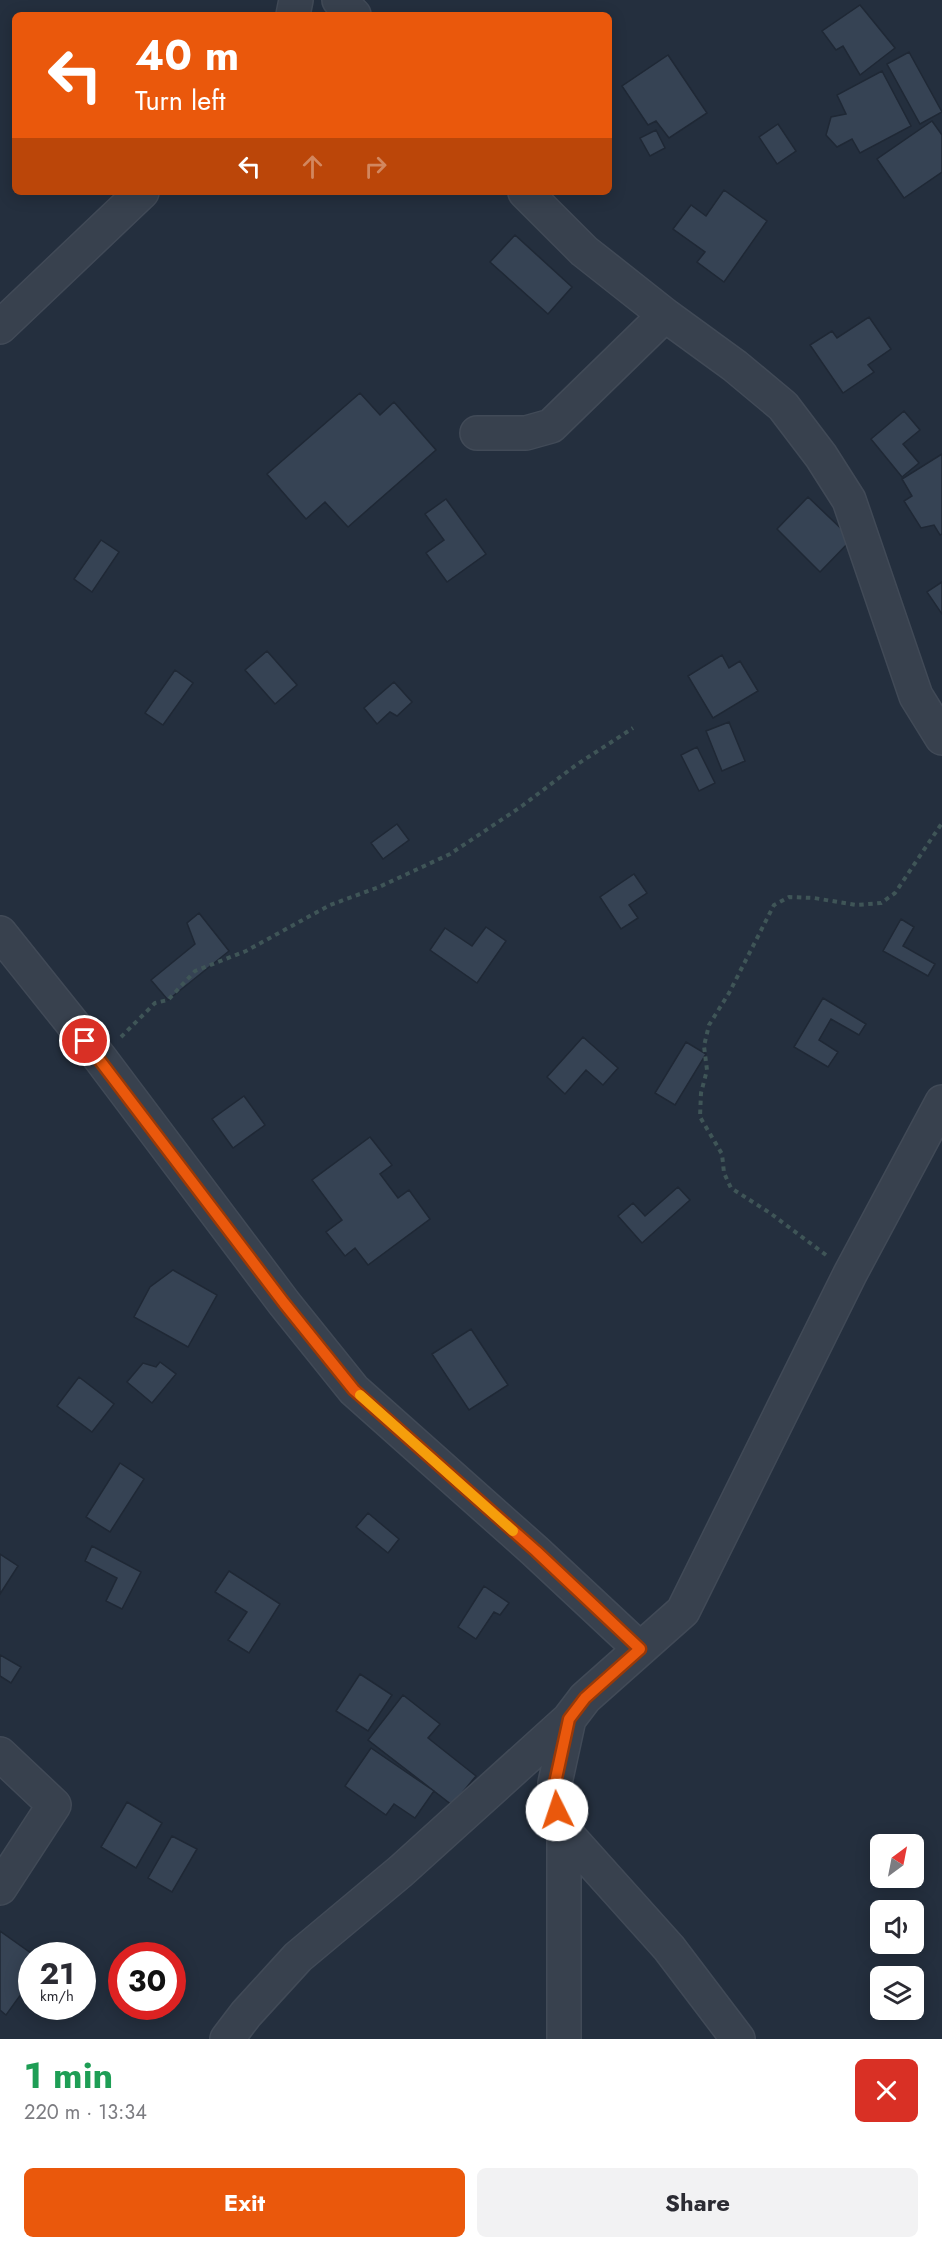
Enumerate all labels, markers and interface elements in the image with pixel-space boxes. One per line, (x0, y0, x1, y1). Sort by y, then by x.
text: 40 m (135, 25, 239, 86)
icon: left (36, 36, 114, 114)
text: Turn left (135, 81, 225, 120)
icon: left (233, 150, 266, 183)
icon: ahead (296, 150, 329, 183)
icon: right (359, 150, 392, 183)
pin (59, 1015, 110, 1066)
icon: arrive (68, 1024, 101, 1057)
position arrow (525, 1778, 589, 1842)
north arrow (870, 1834, 924, 1888)
map controls (870, 1834, 924, 2020)
button: sound (870, 1900, 924, 1954)
speed limit sign: 30 (108, 1942, 186, 2020)
text: 21 (40, 1952, 74, 1995)
button: layers (870, 1966, 924, 2020)
text: km/h (40, 1985, 74, 2007)
text: 1 min (24, 2049, 113, 2101)
button: close (855, 2059, 918, 2122)
text: 220 m · 13:34 (24, 2098, 147, 2127)
button: Exit (24, 2168, 465, 2237)
button: Share (477, 2168, 918, 2237)

